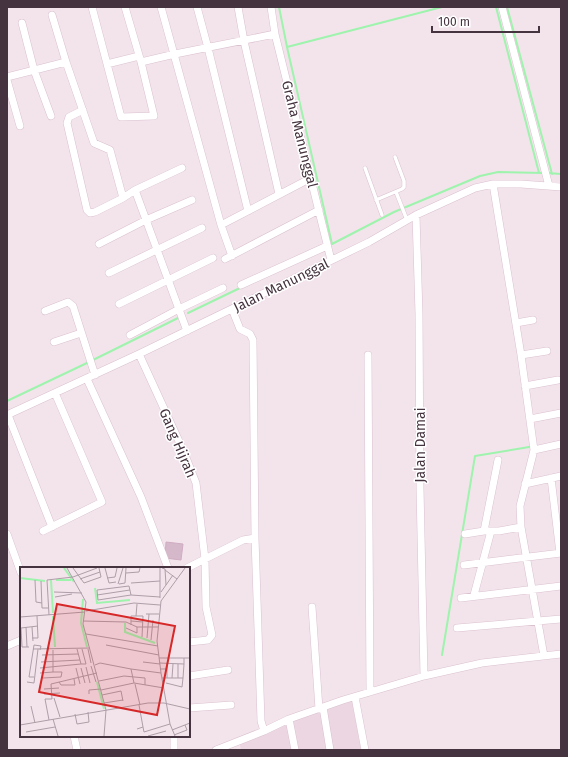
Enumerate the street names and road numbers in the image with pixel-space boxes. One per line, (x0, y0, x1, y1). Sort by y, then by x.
street label: Graha Manunggal (278, 79, 321, 189)
street label: Jalan Manunggal (231, 255, 332, 316)
street label: Gang Hijrah (155, 406, 200, 480)
street label: Jalan Damai (412, 407, 429, 483)

